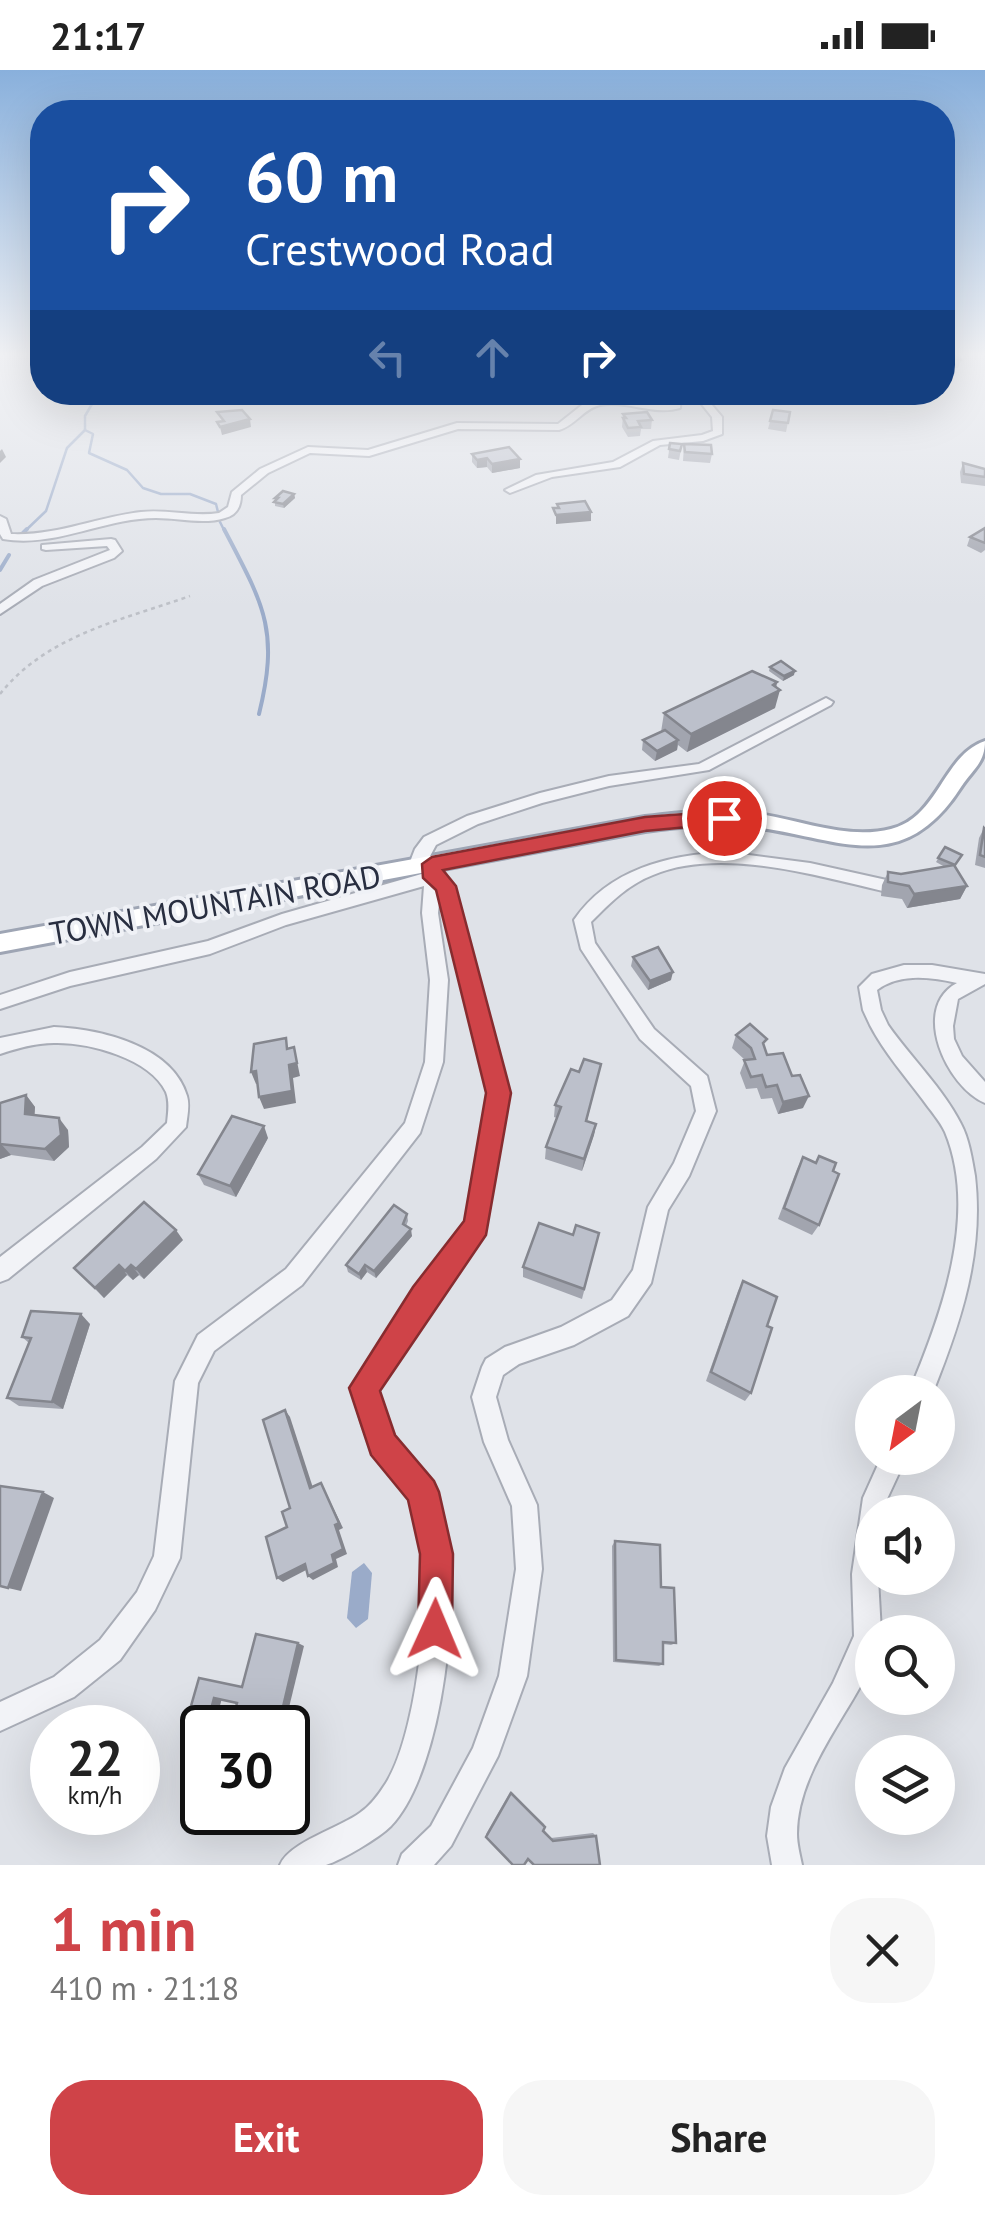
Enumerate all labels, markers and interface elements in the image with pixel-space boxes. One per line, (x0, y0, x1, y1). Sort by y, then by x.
text: 21:17 (50, 11, 146, 60)
text: 60 m (245, 131, 398, 221)
icon: right (80, 140, 210, 270)
text: Crestwood Road (245, 219, 555, 277)
icon: left (360, 330, 415, 385)
icon: ahead (465, 330, 520, 385)
icon: right (570, 330, 625, 385)
pin (682, 776, 767, 861)
icon: arrive (697, 791, 752, 846)
street label: TOWN MOUNTAIN ROAD (46, 854, 384, 954)
north arrow (855, 1375, 955, 1475)
map controls (855, 1375, 955, 1835)
button: sound (855, 1495, 955, 1595)
position arrow (383, 1577, 487, 1681)
button: search (855, 1615, 955, 1715)
speed limit sign: 30 (180, 1705, 310, 1835)
text: 22 (67, 1725, 123, 1790)
button: layers (855, 1735, 955, 1835)
text: km/h (68, 1779, 122, 1811)
text: 1 min (50, 1890, 196, 1968)
button: close (830, 1898, 935, 2003)
text: 410 m · 21:18 (50, 1967, 239, 2009)
button: Exit (50, 2080, 483, 2195)
button: Share (503, 2080, 935, 2195)

